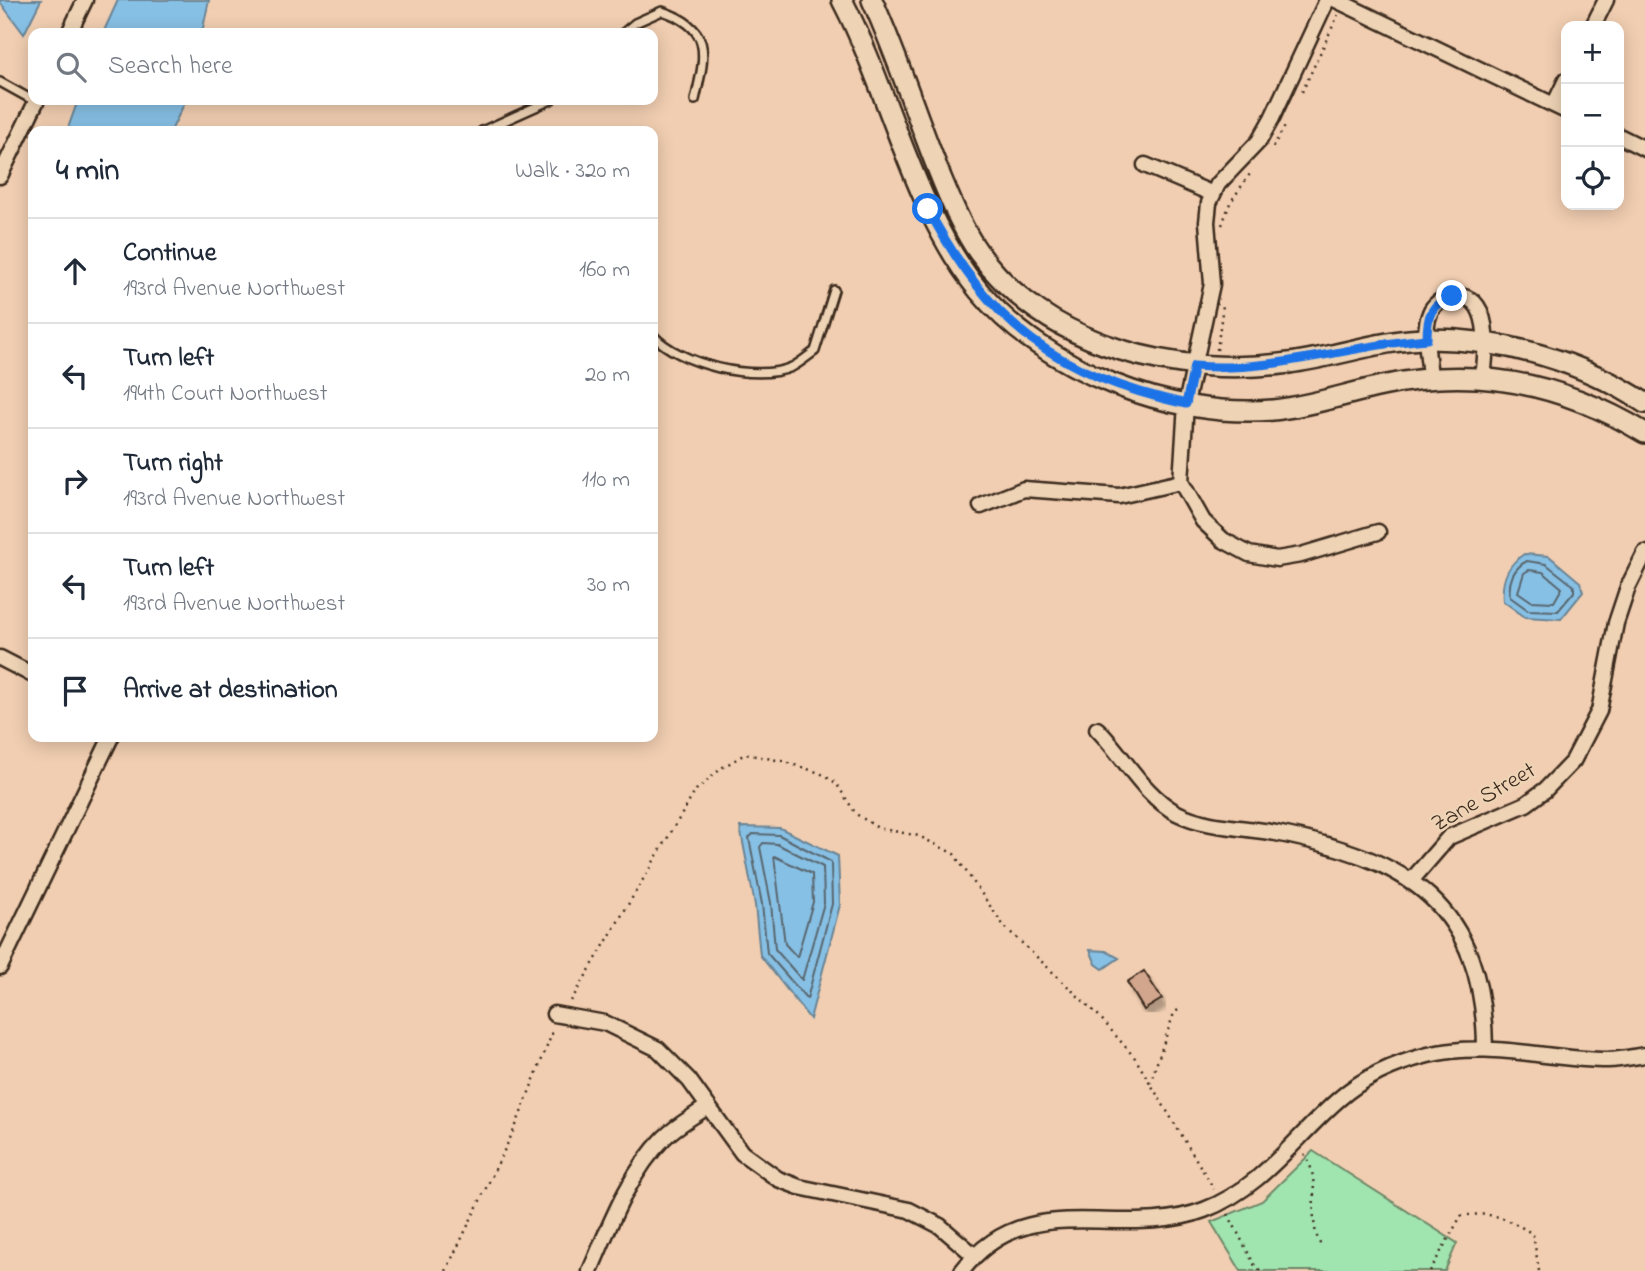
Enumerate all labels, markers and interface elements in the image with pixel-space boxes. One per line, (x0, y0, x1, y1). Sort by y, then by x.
map controls (1561, 21, 1624, 210)
button: + (1561, 21, 1624, 84)
search box (28, 28, 658, 105)
icon: search (52, 48, 90, 86)
text: Search here (108, 48, 233, 86)
button: − (1561, 84, 1624, 147)
button: locate (1561, 147, 1624, 210)
text: 4 min (56, 150, 119, 194)
text: Walk · 320 m (515, 155, 630, 188)
route start (912, 193, 943, 224)
text: Continue (123, 235, 216, 273)
icon: ahead (56, 252, 94, 290)
text: 160 m (579, 254, 630, 287)
text: 193rd Avenue Northwest (123, 273, 345, 306)
route end (1436, 280, 1467, 311)
text: Turn left (123, 340, 214, 378)
icon: left (56, 357, 94, 395)
text: 20 m (585, 359, 630, 392)
text: 194th Court Northwest (123, 378, 328, 411)
text: Turn right (123, 445, 223, 483)
icon: right (56, 462, 94, 500)
text: 110 m (582, 464, 630, 497)
text: 193rd Avenue Northwest (123, 483, 345, 516)
text: Turn left (123, 550, 214, 588)
icon: left (56, 567, 94, 605)
text: 30 m (587, 569, 630, 602)
text: 193rd Avenue Northwest (123, 588, 345, 621)
icon: arrive (56, 672, 94, 710)
text: Arrive at destination (123, 672, 338, 710)
street label: Zane Street (1425, 754, 1543, 842)

